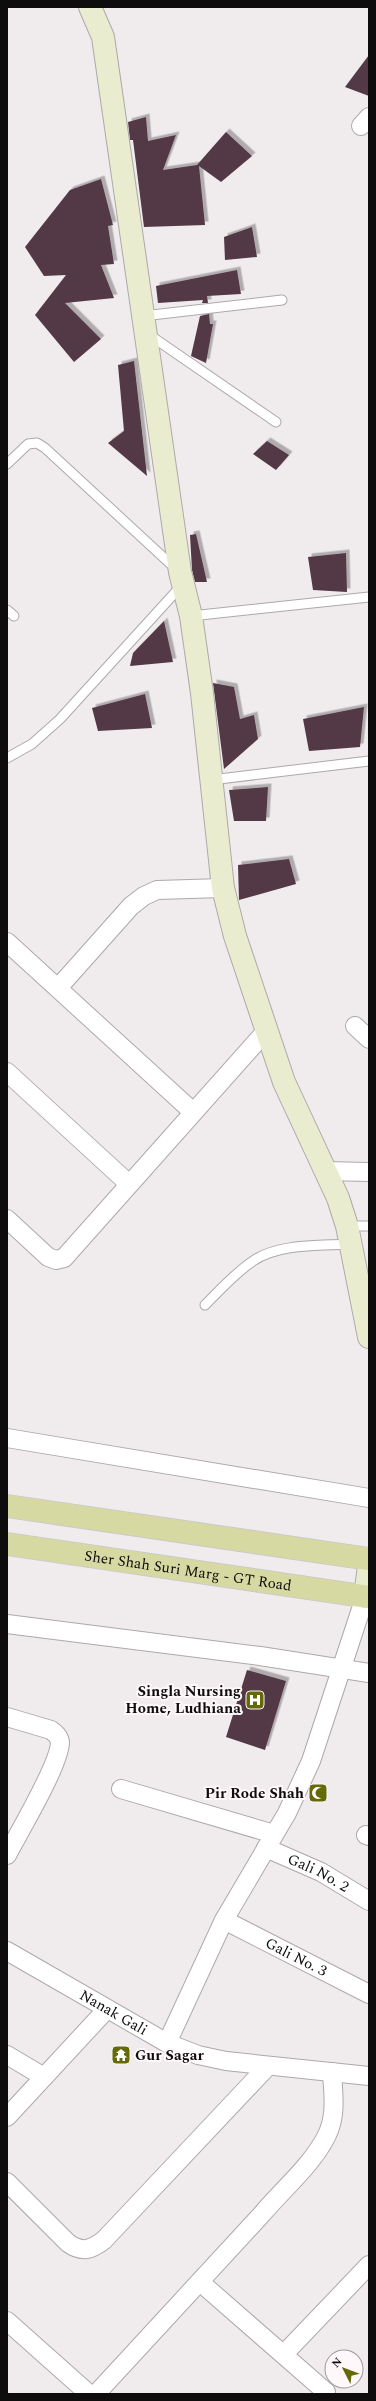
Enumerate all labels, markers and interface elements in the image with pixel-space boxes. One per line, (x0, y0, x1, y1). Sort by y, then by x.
street label: Sher Shah Suri Marg - GT Road (83, 1544, 293, 1597)
place label: Singla Nursing Home, Ludhiana (125, 1680, 241, 1720)
hospital icon: Singla Nursing Home, Ludhiana (244, 1689, 266, 1711)
place label: Pir Rode Shah (205, 1782, 304, 1805)
mosque icon: Pir Rode Shah (307, 1782, 329, 1804)
street label: Gali No. 2 (284, 1847, 354, 1898)
street label: Gali No. 3 (261, 1931, 332, 1982)
street label: Nanak Gali (75, 1984, 152, 2041)
temple icon: Gur Sagar (110, 2044, 132, 2066)
place label: Gur Sagar (135, 2044, 204, 2067)
north arrow (324, 2349, 364, 2389)
text: N (328, 2354, 346, 2372)

